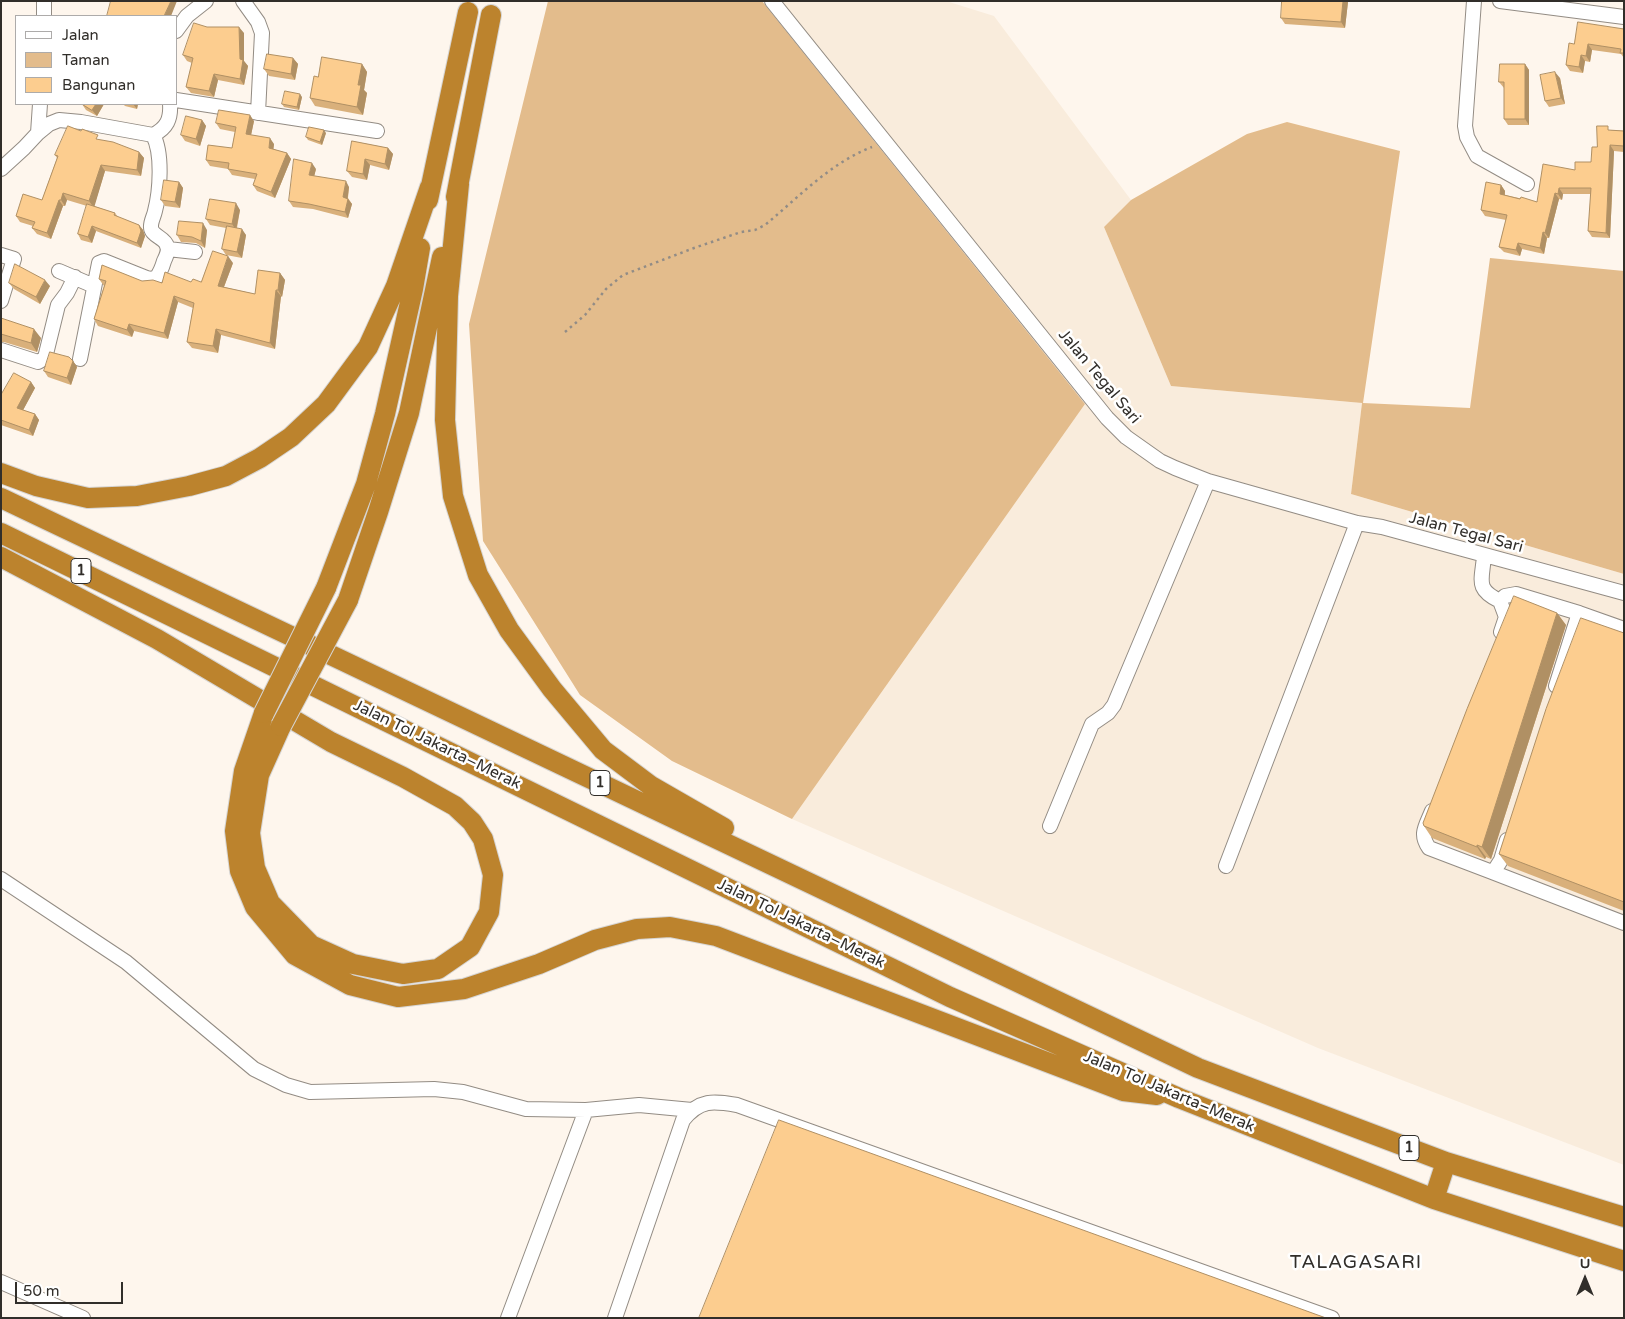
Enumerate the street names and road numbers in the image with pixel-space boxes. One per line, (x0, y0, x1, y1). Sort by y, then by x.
street label: Jalan Tegal Sari (1054, 326, 1144, 428)
street label: Jalan Tegal Sari (1407, 509, 1525, 557)
road number: 1 (71, 558, 91, 584)
street label: Jalan Tol Jakarta–Merak (350, 696, 524, 794)
road number: 1 (590, 770, 610, 796)
street label: Jalan Tol Jakarta–Merak (714, 875, 888, 973)
street label: Jalan Tol Jakarta–Merak (1080, 1047, 1258, 1137)
road number: 1 (1399, 1136, 1419, 1160)

